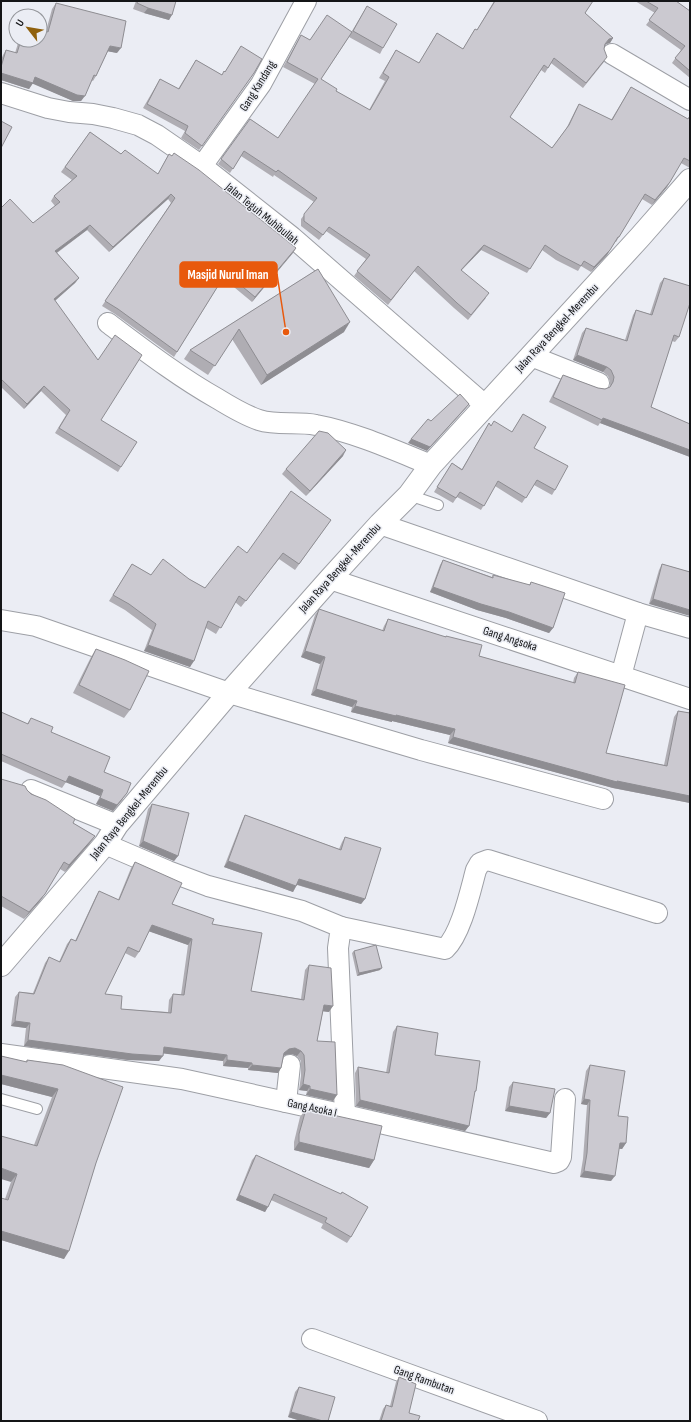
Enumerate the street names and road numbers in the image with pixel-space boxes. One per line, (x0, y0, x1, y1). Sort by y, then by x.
street label: Gang Kandang (237, 58, 280, 114)
street label: Jalan Teguh Muhibullah (221, 179, 302, 248)
street label: Jalan Raya Bengkel-Merembu (511, 281, 602, 376)
street label: Jalan Raya Bengkel-Merembu (295, 520, 384, 617)
street label: Gang Angsoka (481, 623, 539, 655)
street label: Jalan Raya Bengkel-Merembu (86, 763, 171, 863)
street label: Gang Asoka I (286, 1095, 338, 1121)
street label: Gang Rambutan (392, 1362, 456, 1398)

